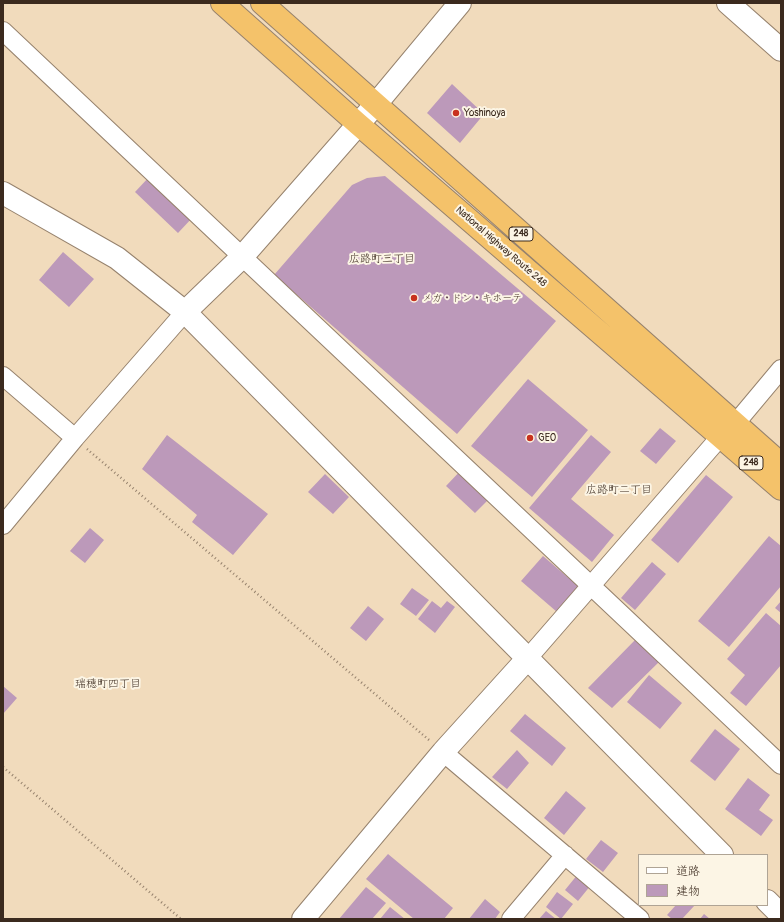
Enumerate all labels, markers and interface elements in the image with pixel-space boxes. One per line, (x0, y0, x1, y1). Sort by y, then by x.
place label: Yoshinoya (464, 107, 505, 119)
marker: Yoshinoya (451, 108, 461, 118)
street label: National Highway Route 248 (453, 204, 549, 290)
road number: 248 (509, 227, 533, 241)
district label: 広路町三丁目 (349, 252, 415, 266)
place label: メガ・ドン・キホーテ (422, 292, 522, 304)
marker: メガ・ドン・キホーテ (409, 293, 419, 303)
place label: GEO (538, 432, 556, 444)
marker: GEO (525, 433, 535, 443)
road number: 248 (739, 456, 763, 470)
district label: 広路町二丁目 (586, 483, 652, 497)
district label: 瑞穂町四丁目 (75, 677, 141, 691)
legend (638, 854, 768, 906)
text: 道路 (676, 864, 700, 879)
text: 建物 (676, 884, 700, 899)

